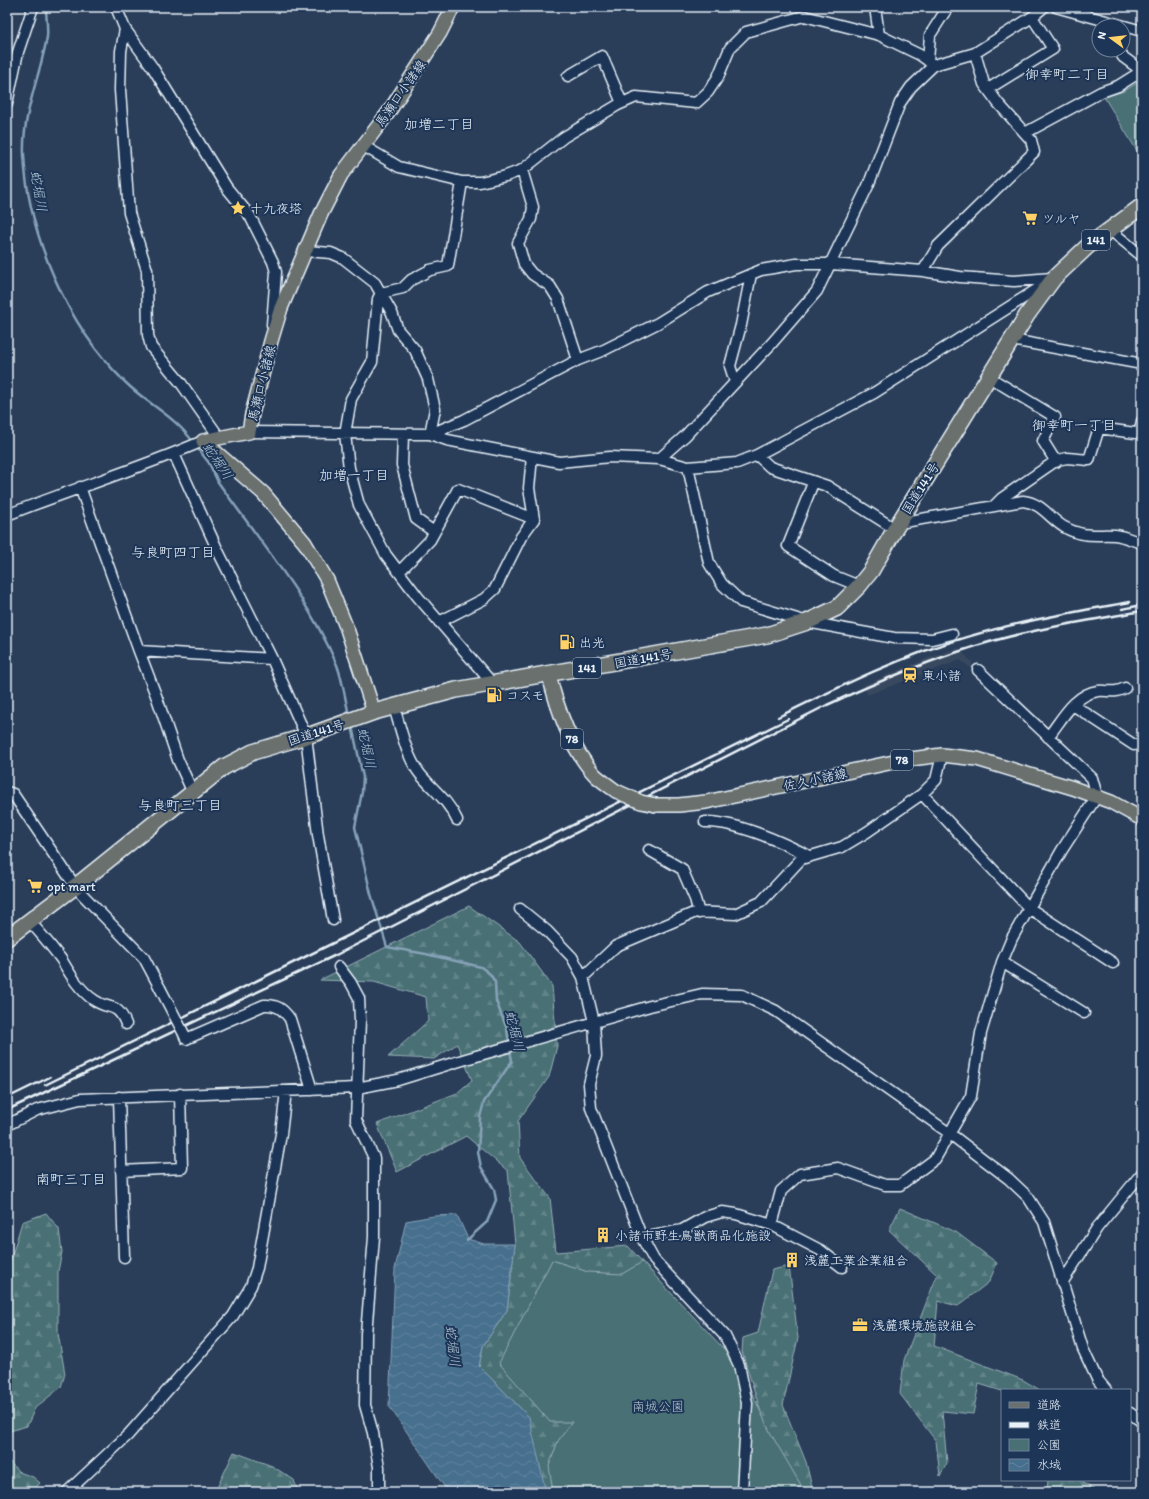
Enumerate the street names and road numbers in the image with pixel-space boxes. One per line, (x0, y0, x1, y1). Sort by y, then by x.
street label: 馬瀬口小諸線 (372, 56, 429, 130)
road number: 141 (1082, 230, 1110, 250)
street label: 馬瀬口小諸線 (245, 343, 278, 423)
street label: 国道141号 (898, 459, 942, 517)
street label: 国道141号 (613, 646, 673, 671)
road number: 141 (573, 658, 601, 678)
street label: 国道141号 (286, 716, 346, 749)
road number: 78 (561, 729, 583, 749)
road number: 78 (891, 750, 913, 770)
street label: 佐久小諸線 (782, 765, 849, 794)

